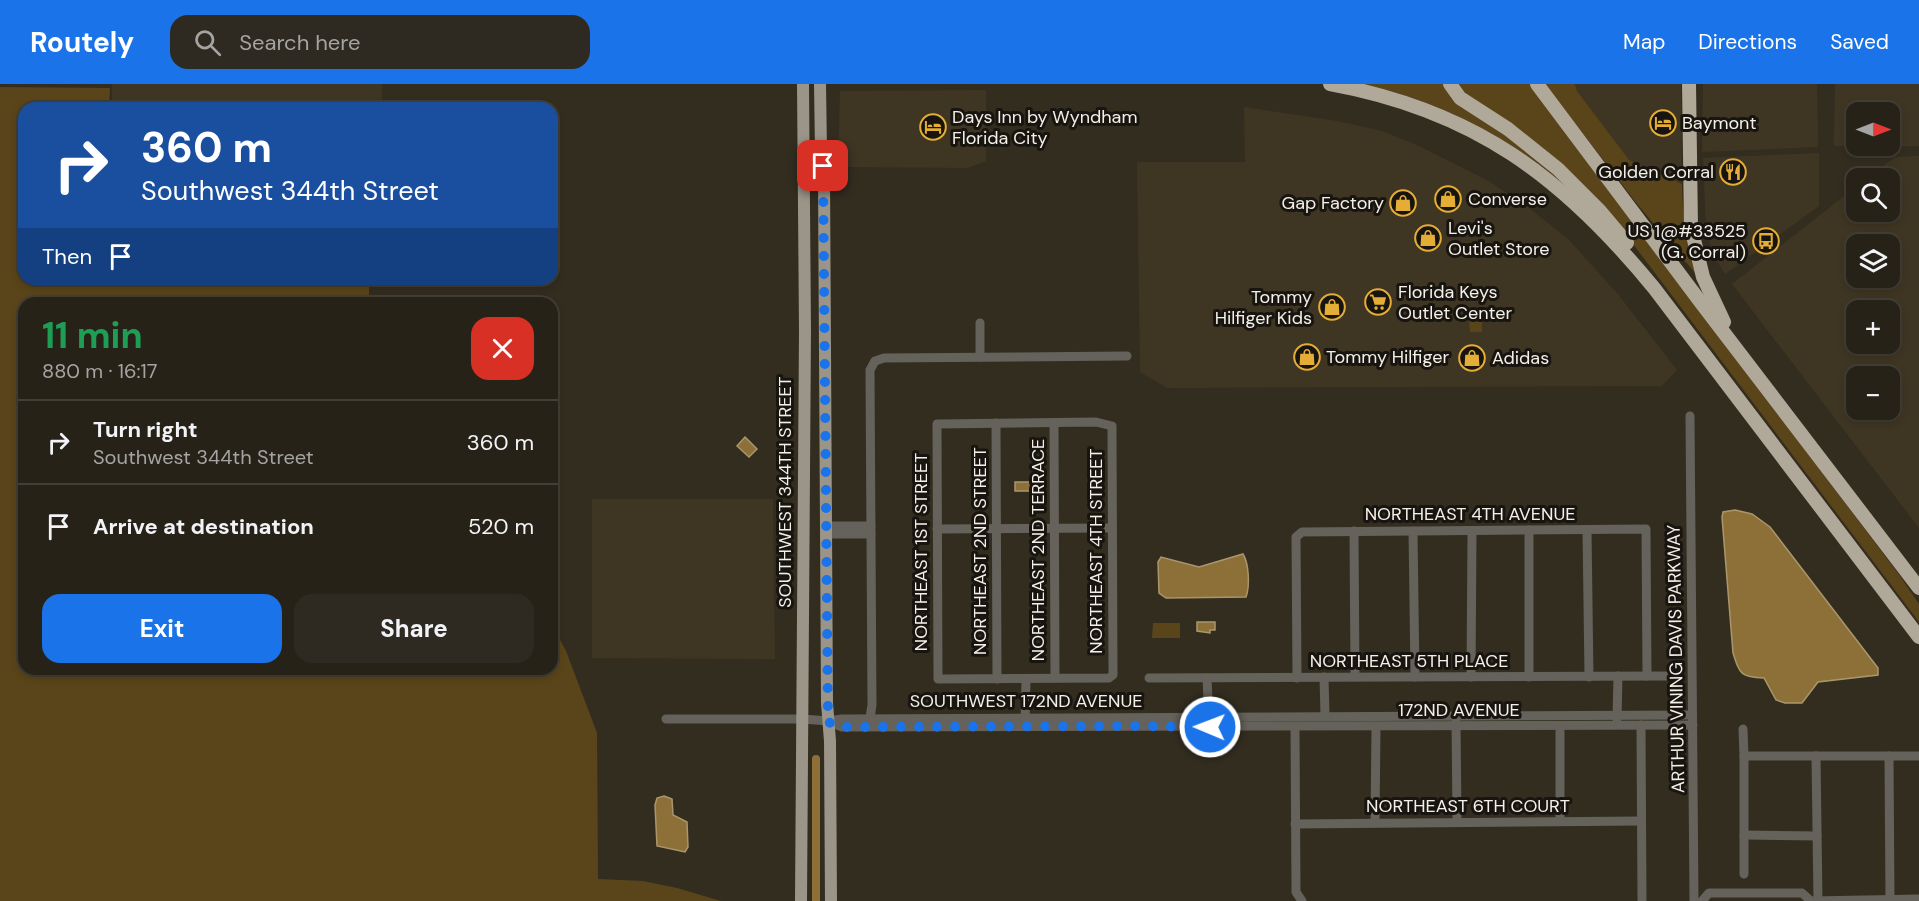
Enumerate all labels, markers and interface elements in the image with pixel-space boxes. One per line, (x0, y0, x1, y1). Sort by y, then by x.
search box (170, 15, 590, 69)
text: Routely (30, 24, 134, 61)
icon: search (191, 26, 224, 59)
text: Search here (239, 28, 361, 57)
text: Map (1623, 28, 1665, 56)
text: Directions (1698, 28, 1797, 56)
text: Saved (1830, 28, 1889, 56)
north arrow (1846, 102, 1900, 156)
map controls (1846, 102, 1900, 420)
place label: Days Inn by Wyndham Florida City (952, 105, 1137, 150)
hotel icon: Baymont (1648, 108, 1678, 138)
place label: Baymont (1682, 111, 1756, 135)
hotel icon: Days Inn by Wyndham Florida City (918, 112, 948, 142)
text: 360 m (141, 120, 272, 175)
icon: right (42, 126, 120, 204)
pin (797, 140, 848, 191)
icon: arrive (806, 149, 839, 182)
restaurant icon: Golden Corral (1718, 157, 1748, 187)
place label: Golden Corral (1598, 160, 1714, 184)
button: search (1846, 168, 1900, 222)
text: Southwest 344th Street (141, 173, 439, 208)
shop icon: Converse (1433, 184, 1463, 214)
place label: Converse (1468, 187, 1547, 211)
shop icon: Gap Factory (1388, 188, 1418, 218)
place label: Gap Factory (1282, 191, 1384, 215)
place label: Levi's Outlet Store (1448, 216, 1550, 261)
place label: US 1@#33525 (G. Corral) (1628, 219, 1746, 264)
shop icon: Levi's Outlet Store (1413, 223, 1443, 253)
bus stop icon: US 1@#33525 (G. Corral) (1751, 226, 1781, 256)
button: layers (1846, 234, 1900, 288)
icon: arrive (104, 240, 137, 273)
text: Then (42, 242, 92, 271)
place label: Florida Keys Outlet Center (1398, 280, 1513, 325)
place label: Tommy Hilfiger Kids (1215, 285, 1312, 330)
supermarket icon: Florida Keys Outlet Center (1363, 287, 1393, 317)
shop icon: Tommy Hilfiger Kids (1317, 292, 1347, 322)
button: + (1846, 300, 1900, 354)
text: 11 min (42, 312, 143, 359)
button: close (471, 317, 534, 380)
shop icon: Tommy Hilfiger (1292, 342, 1322, 372)
shop icon: Adidas (1457, 343, 1487, 373)
place label: Tommy Hilfiger (1326, 345, 1449, 369)
place label: Adidas (1492, 346, 1549, 370)
text: 880 m · 16:17 (42, 358, 158, 384)
button: − (1846, 366, 1900, 420)
street label: SOUTHWEST 344TH STREET (773, 376, 797, 608)
text: Turn right (93, 415, 198, 444)
icon: right (42, 426, 75, 459)
text: 360 m (467, 428, 534, 457)
street label: NORTHEAST 2ND TERRACE (1026, 439, 1050, 661)
text: Southwest 344th Street (93, 444, 314, 470)
street label: NORTHEAST 2ND STREET (968, 447, 992, 655)
street label: NORTHEAST 4TH STREET (1084, 448, 1108, 654)
street label: NORTHEAST 1ST STREET (909, 453, 933, 651)
street label: NORTHEAST 4TH AVENUE (1365, 502, 1575, 526)
icon: arrive (42, 510, 75, 543)
text: Arrive at destination (93, 512, 314, 541)
text: 520 m (468, 512, 534, 541)
street label: ARTHUR VINING DAVIS PARKWAY (1662, 524, 1690, 793)
button: Exit (42, 594, 282, 663)
button: Share (294, 594, 534, 663)
street label: NORTHEAST 5TH PLACE (1310, 649, 1508, 673)
street label: SOUTHWEST 172ND AVENUE (910, 689, 1142, 713)
position arrow (1178, 695, 1242, 759)
street label: 172ND AVENUE (1398, 698, 1520, 722)
street label: NORTHEAST 6TH COURT (1366, 794, 1570, 818)

